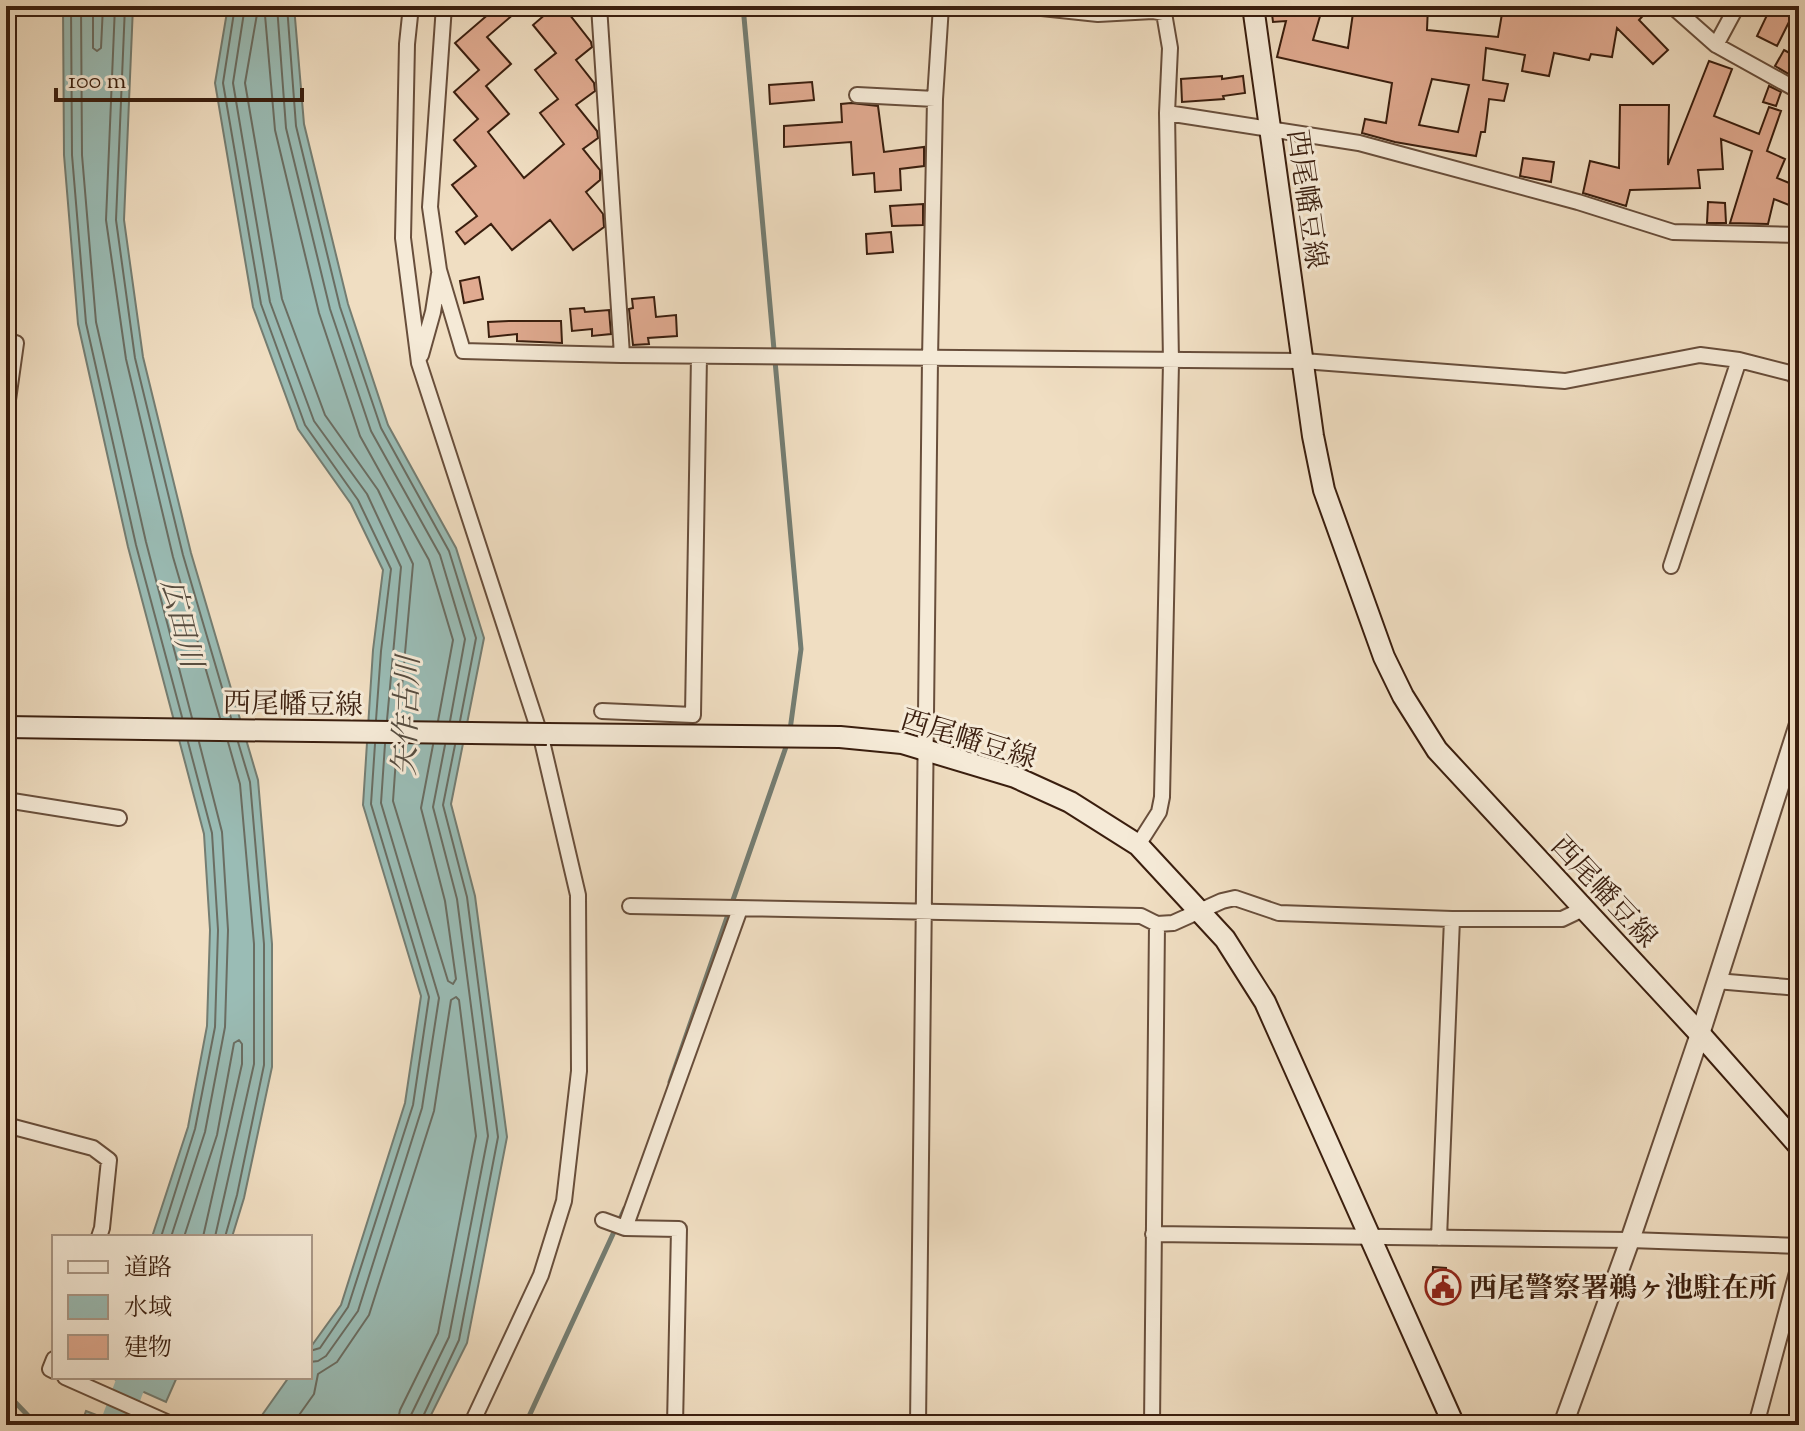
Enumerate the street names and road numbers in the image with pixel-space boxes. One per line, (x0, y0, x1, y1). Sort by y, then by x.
street label: 西尾幡豆線 (1275, 127, 1335, 272)
street label: 西尾幡豆線 (223, 685, 363, 727)
street label: 西尾幡豆線 (895, 701, 1041, 780)
street label: 西尾幡豆線 (1540, 828, 1665, 958)

